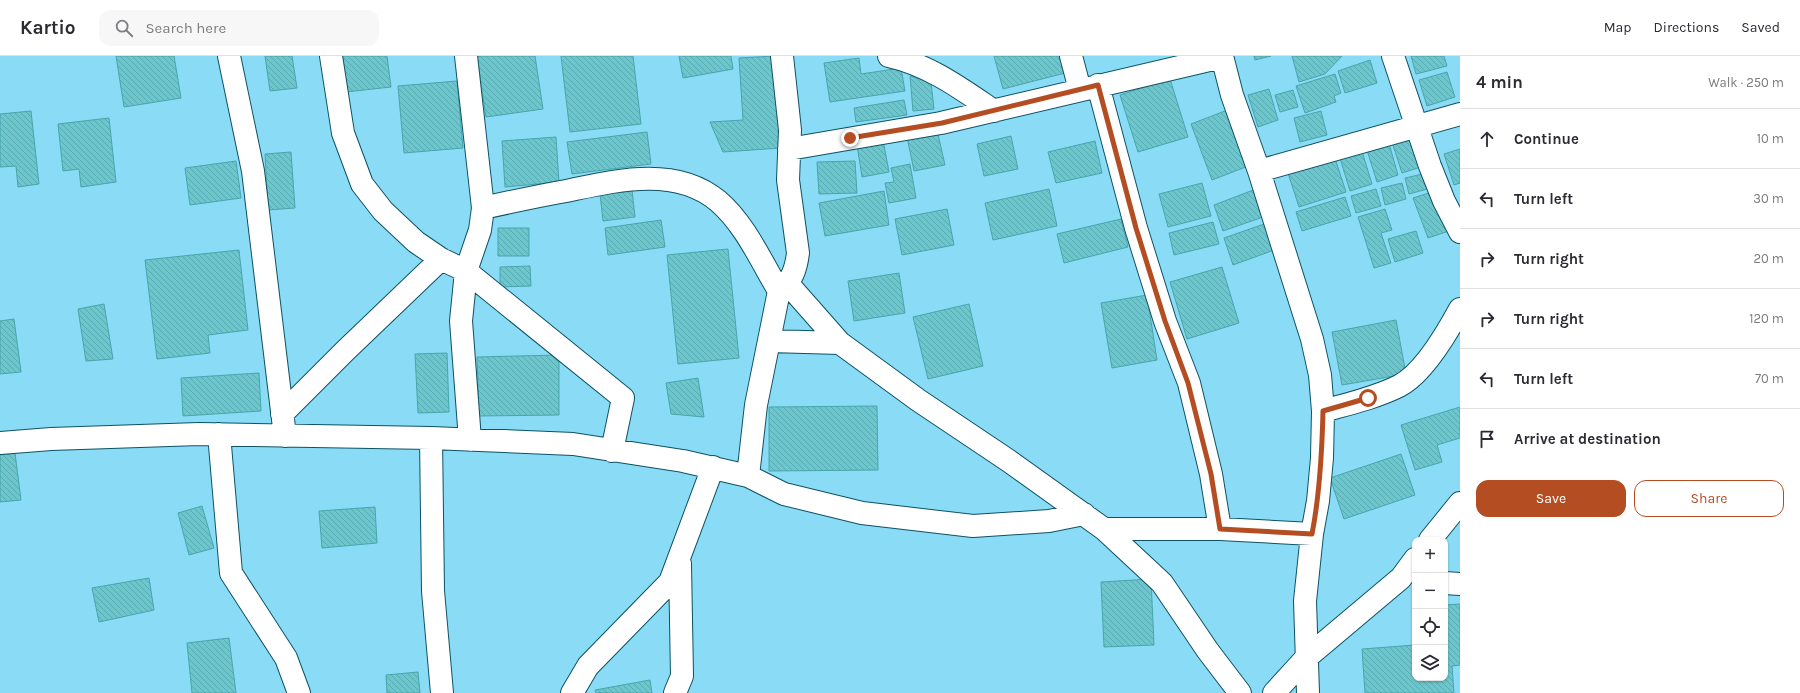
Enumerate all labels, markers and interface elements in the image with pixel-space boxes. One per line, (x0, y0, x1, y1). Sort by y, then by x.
search box (99, 10, 379, 46)
text: Kartio (20, 17, 75, 39)
icon: search (113, 17, 135, 39)
text: Search here (145, 19, 226, 37)
text: Map (1604, 19, 1632, 36)
text: Directions (1654, 19, 1719, 36)
text: Saved (1741, 19, 1780, 36)
text: 4 min (1476, 72, 1523, 92)
text: Walk · 250 m (1708, 75, 1784, 90)
icon: ahead (1476, 128, 1498, 150)
route end (841, 129, 859, 147)
text: Continue (1514, 130, 1579, 148)
text: 10 m (1757, 131, 1784, 146)
icon: left (1476, 188, 1498, 210)
text: Turn left (1514, 190, 1573, 208)
text: 30 m (1753, 191, 1784, 206)
icon: right (1476, 248, 1498, 270)
text: Turn right (1514, 250, 1584, 268)
text: 20 m (1754, 251, 1784, 266)
icon: right (1476, 308, 1498, 330)
text: Turn right (1514, 310, 1584, 328)
text: 120 m (1749, 311, 1784, 326)
icon: left (1476, 368, 1498, 390)
text: Turn left (1514, 370, 1573, 388)
text: 70 m (1755, 371, 1784, 386)
route start (1359, 389, 1377, 407)
icon: arrive (1476, 428, 1498, 450)
text: Arrive at destination (1514, 430, 1661, 448)
button: Save (1476, 480, 1626, 517)
button: Share (1634, 480, 1784, 517)
map controls (1412, 537, 1448, 681)
button: + (1412, 537, 1448, 573)
button: − (1412, 573, 1448, 609)
button: locate (1412, 609, 1448, 645)
button: layers (1412, 645, 1448, 681)

